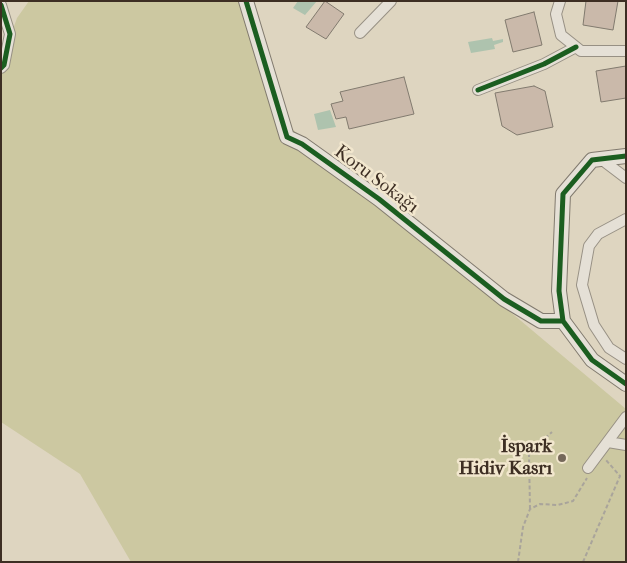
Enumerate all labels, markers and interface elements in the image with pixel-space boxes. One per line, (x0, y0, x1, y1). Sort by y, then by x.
street label: Koru Sokağı (329, 141, 423, 219)
place label: İspark Hidiv Kasrı (459, 436, 552, 480)
marker: İspark Hidiv Kasrı (556, 452, 568, 464)

